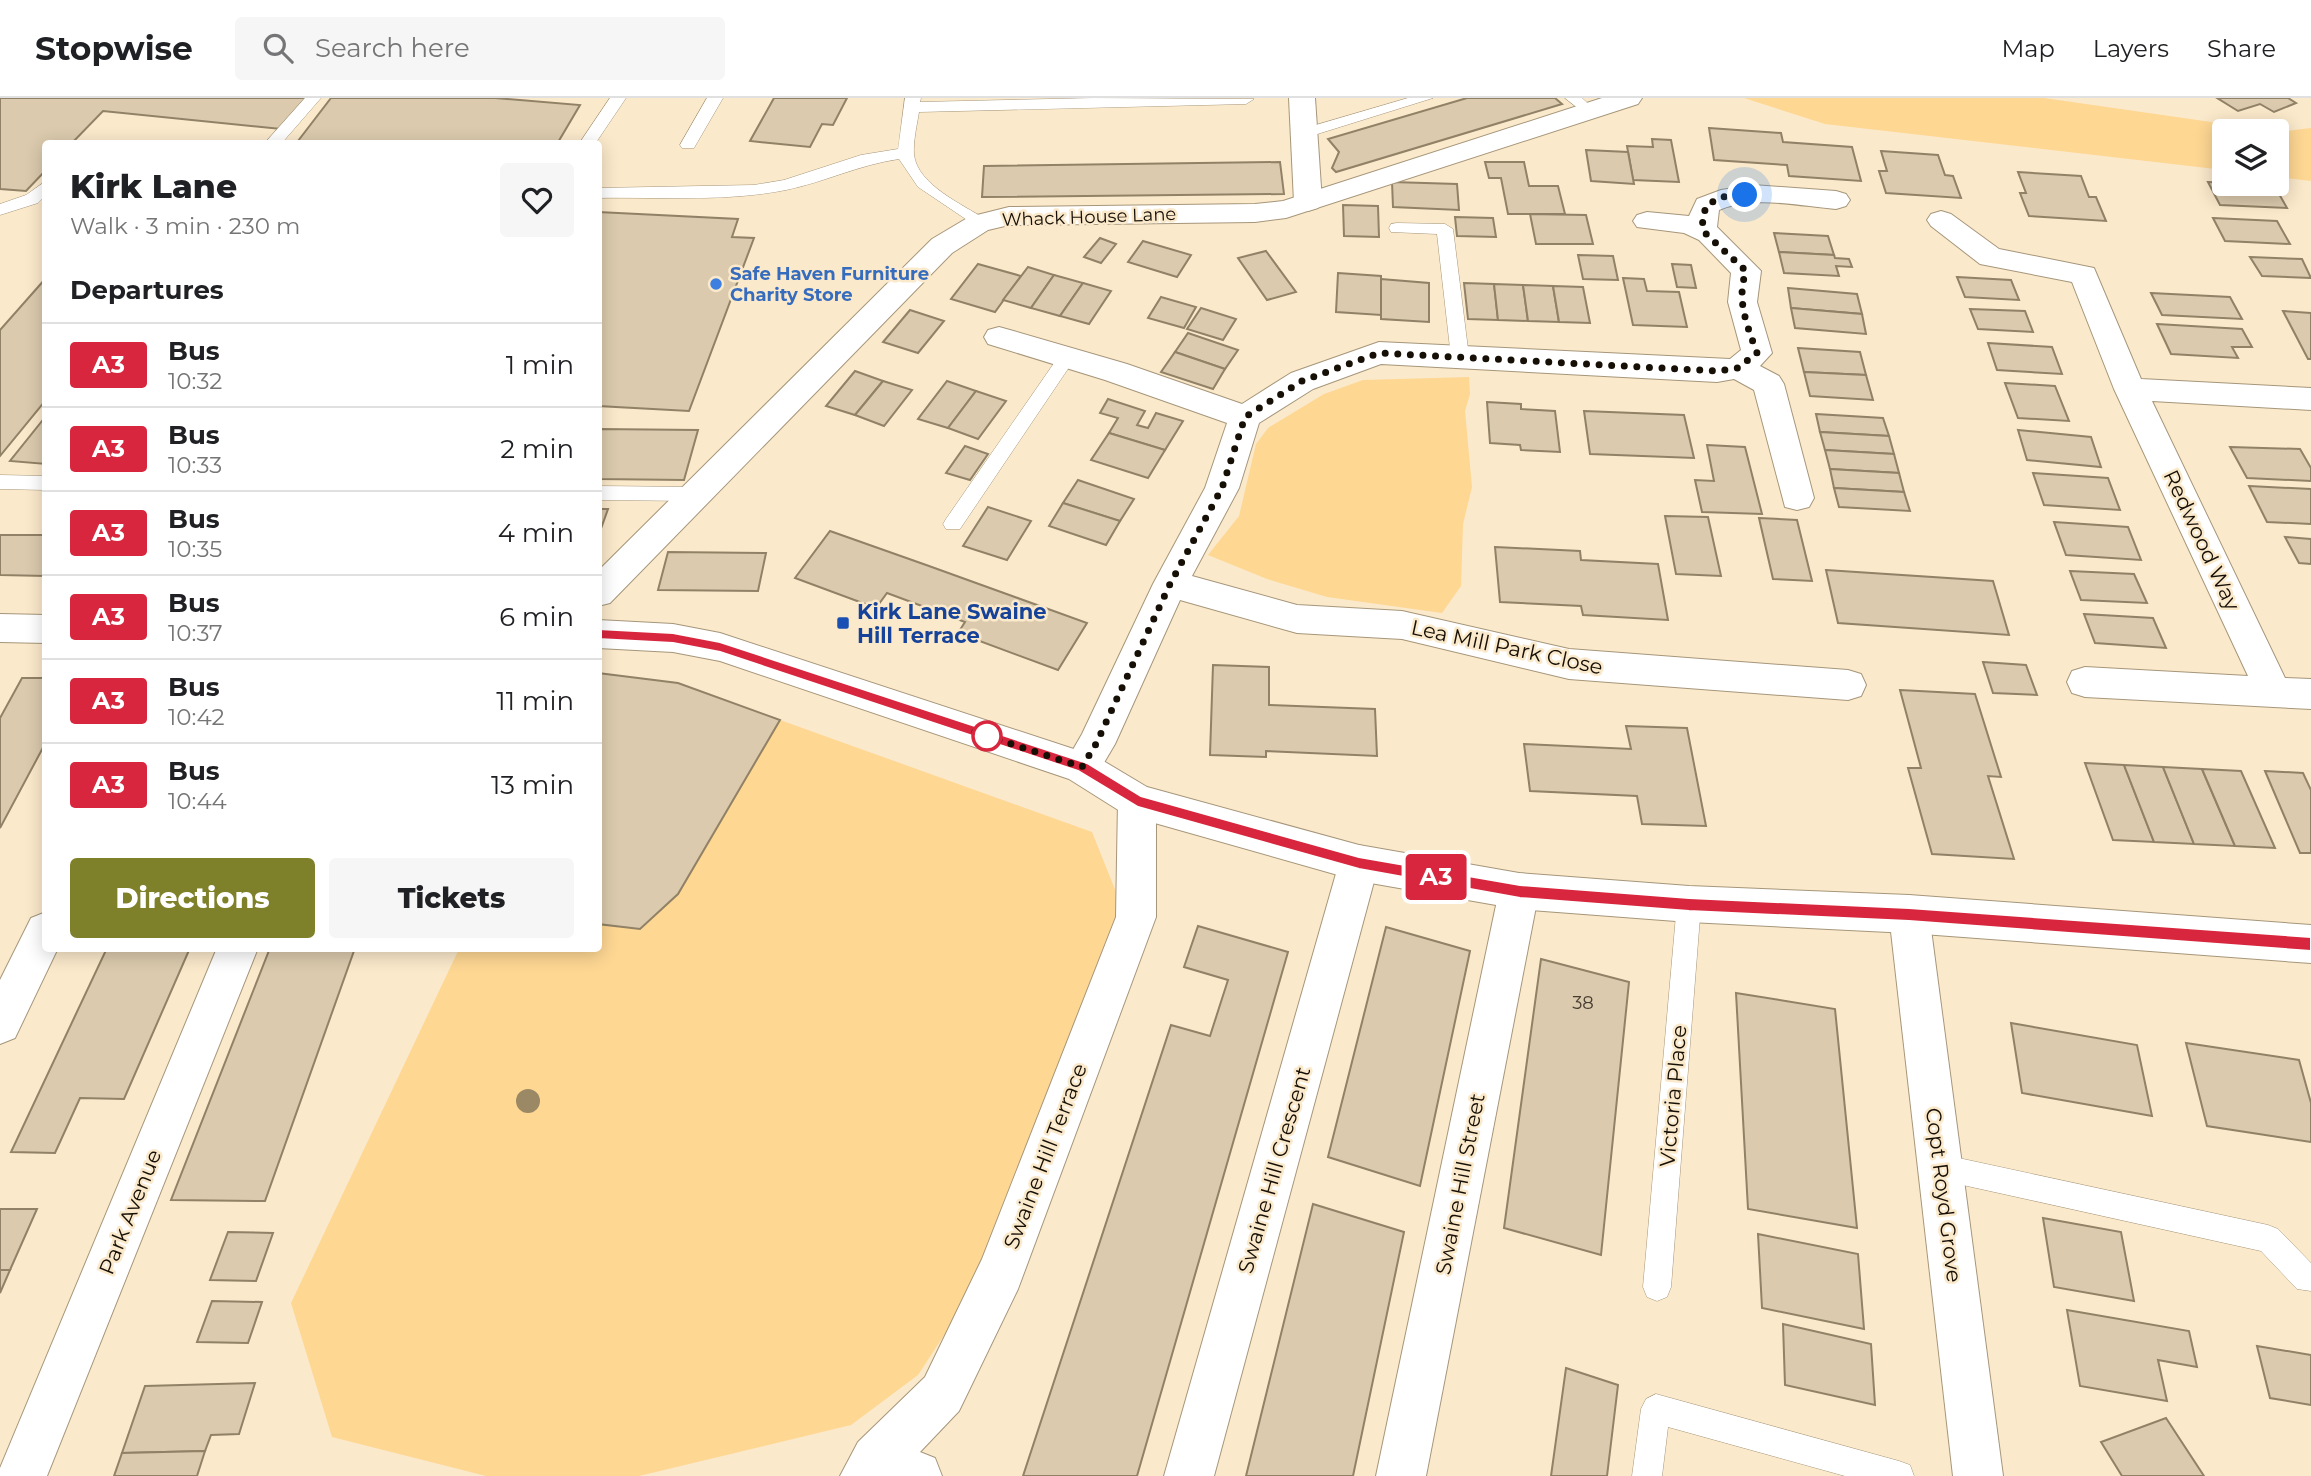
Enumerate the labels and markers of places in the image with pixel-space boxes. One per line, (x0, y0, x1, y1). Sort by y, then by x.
place label: Safe Haven Furniture Charity Store (730, 263, 929, 306)
marker: Safe Haven Furniture Charity Store (708, 276, 724, 292)
place label: Kirk Lane Swaine Hill Terrace (857, 599, 1047, 648)
marker: Kirk Lane Swaine Hill Terrace (835, 615, 851, 631)
unlabelled marker (972, 721, 1002, 751)

